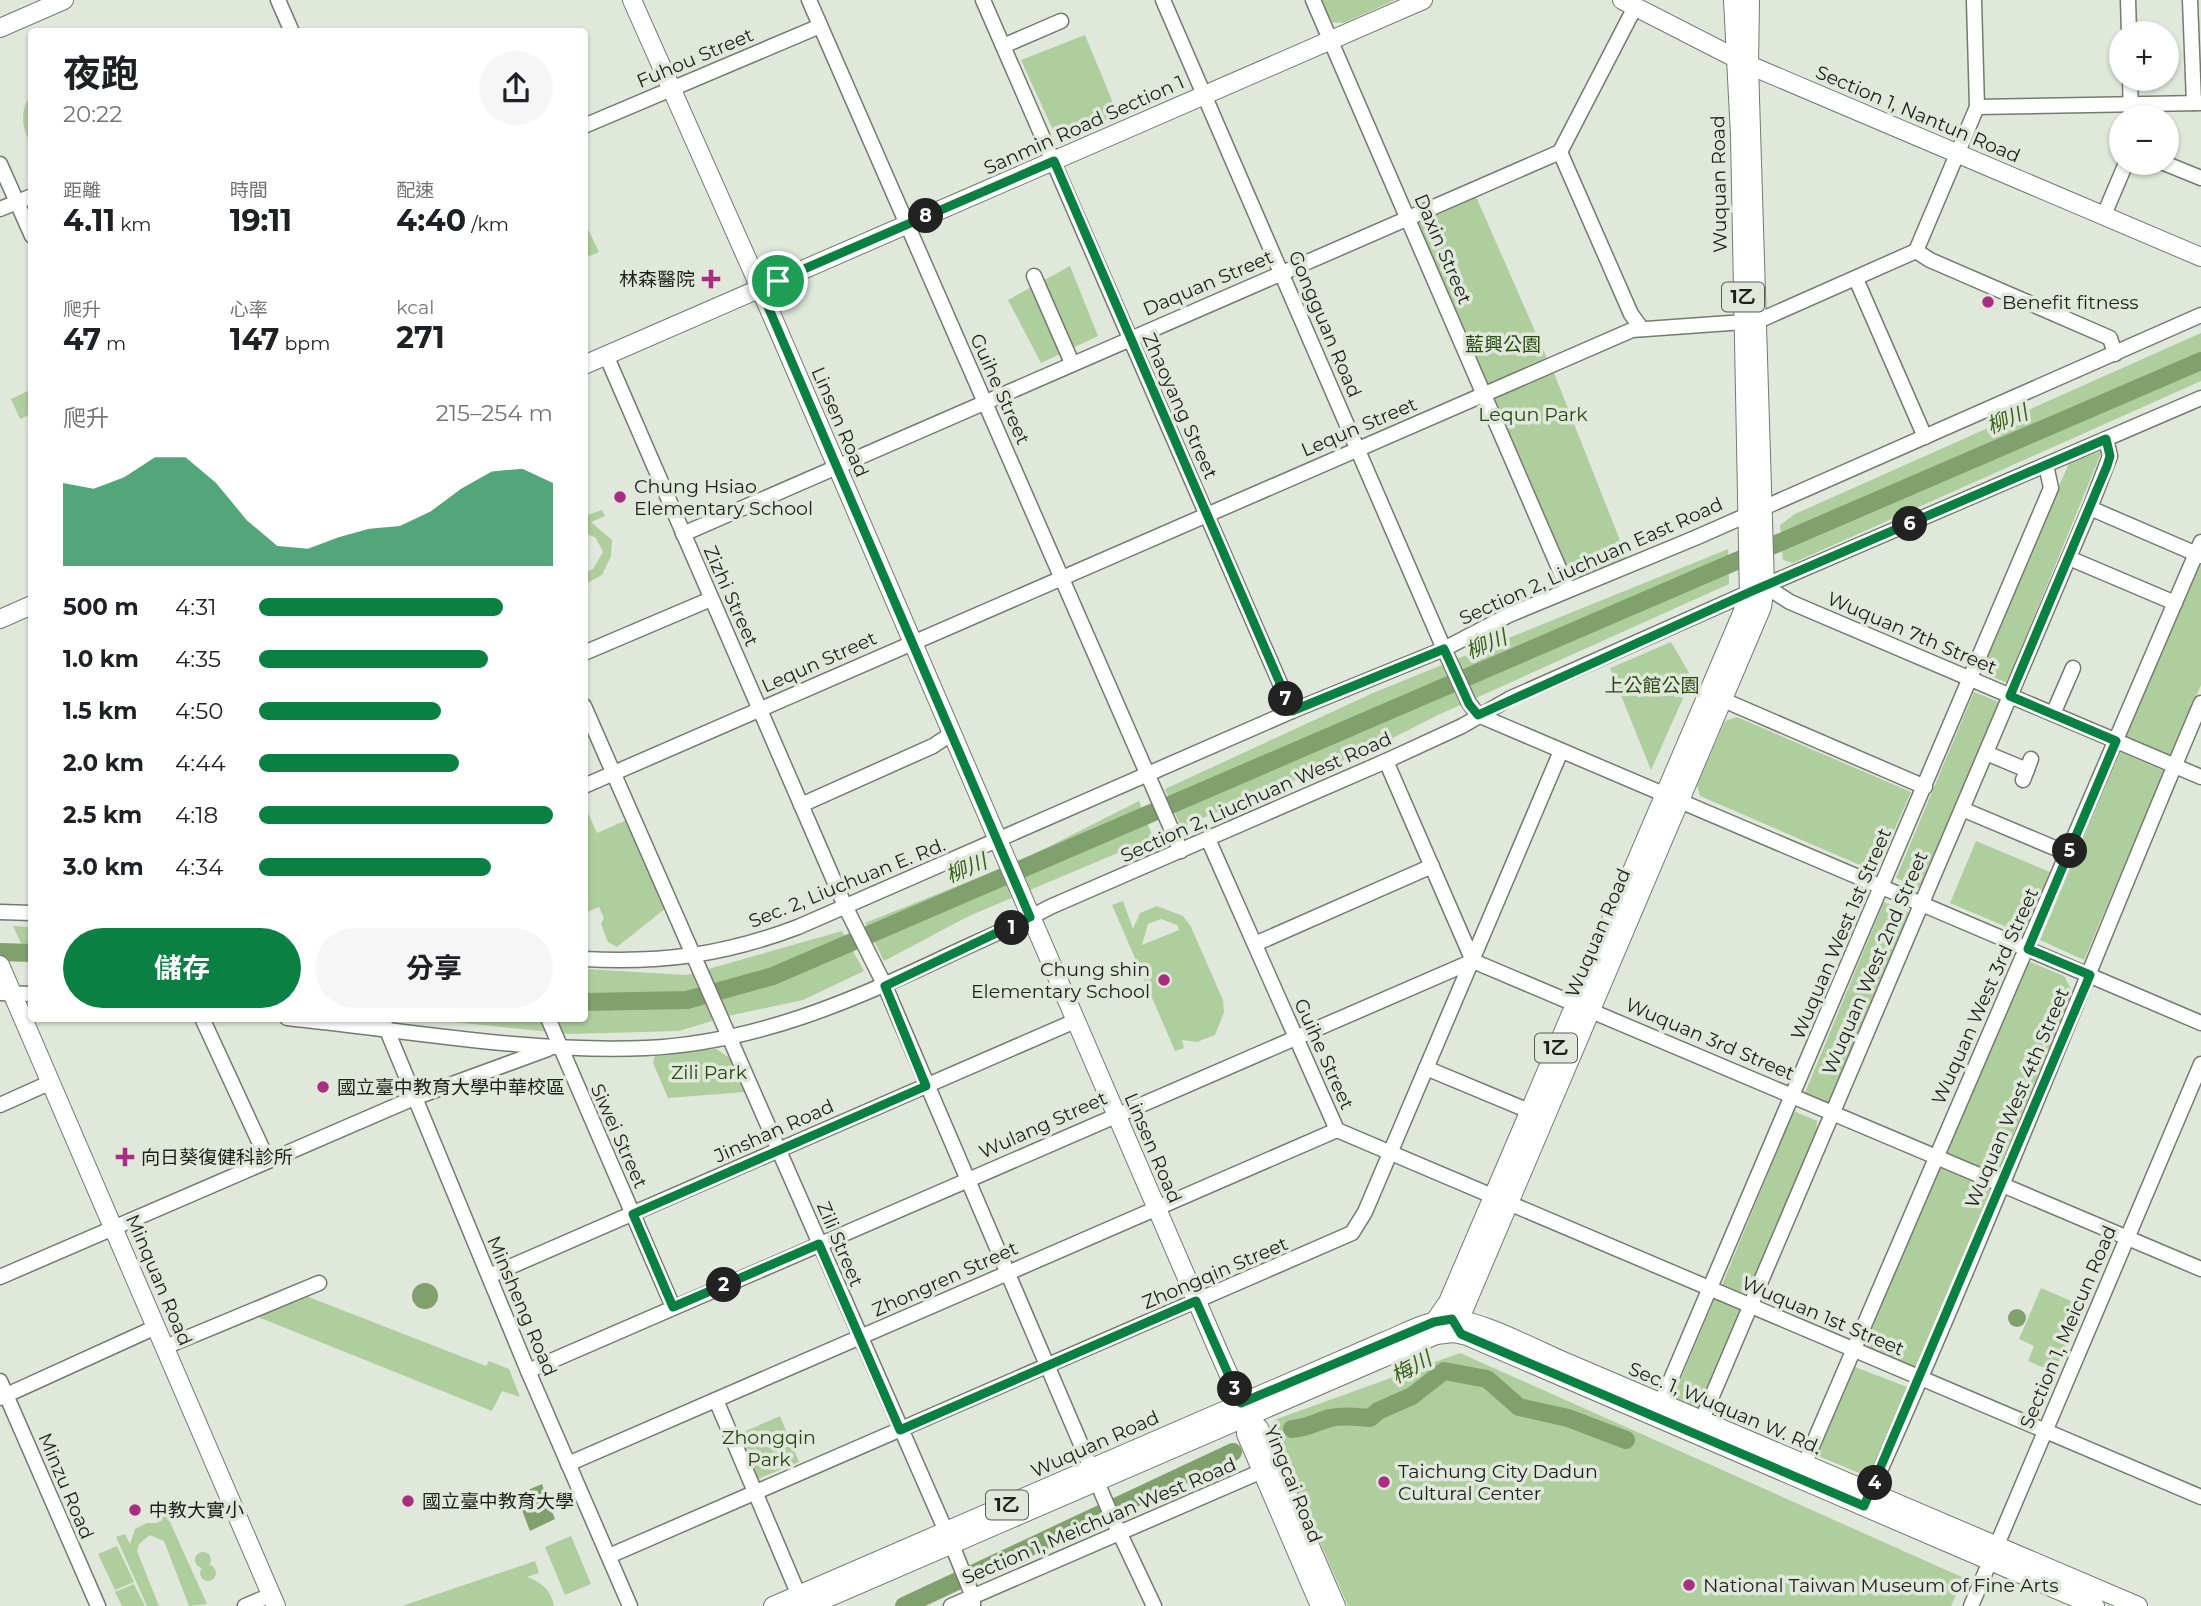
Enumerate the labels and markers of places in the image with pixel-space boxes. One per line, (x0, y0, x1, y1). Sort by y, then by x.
pin: 8 (908, 198, 944, 234)
pin (748, 251, 808, 311)
place label: 林森醫院 (619, 268, 695, 291)
marker: 林森醫院 (701, 269, 721, 289)
place label: Benefit fitness (2002, 291, 2139, 314)
marker: Benefit fitness (1980, 294, 1996, 310)
place label: Chung Hsiao Elementary School (634, 475, 813, 520)
marker: Chung Hsiao Elementary School (612, 489, 628, 505)
pin: 6 (1892, 506, 1927, 542)
pin: 7 (1268, 682, 1304, 716)
pin: 5 (2052, 834, 2088, 868)
pin: 1 (995, 911, 1030, 946)
place label: Chung shin Elementary School (971, 958, 1150, 1003)
marker: Chung shin Elementary School (1156, 972, 1172, 988)
place label: 國立臺中教育大學中華校區 (337, 1076, 565, 1099)
marker: 國立臺中教育大學中華校區 (315, 1079, 331, 1095)
place label: 向日葵復健科診所 (141, 1146, 293, 1169)
marker: 向日葵復健科診所 (115, 1147, 135, 1167)
pin: 2 (706, 1268, 742, 1302)
pin: 3 (1218, 1372, 1252, 1406)
place label: Taichung City Dadun Cultural Center (1398, 1460, 1598, 1505)
pin: 4 (1857, 1466, 1892, 1500)
marker: Taichung City Dadun Cultural Center (1376, 1474, 1392, 1490)
place label: 國立臺中教育大學 (422, 1490, 574, 1513)
marker: 國立臺中教育大學 (400, 1493, 416, 1509)
place label: 中教大實小 (149, 1499, 244, 1522)
marker: 中教大實小 (127, 1502, 143, 1518)
place label: National Taiwan Museum of Fine Arts (1703, 1574, 2058, 1597)
marker: National Taiwan Museum of Fine Arts (1681, 1577, 1697, 1593)

